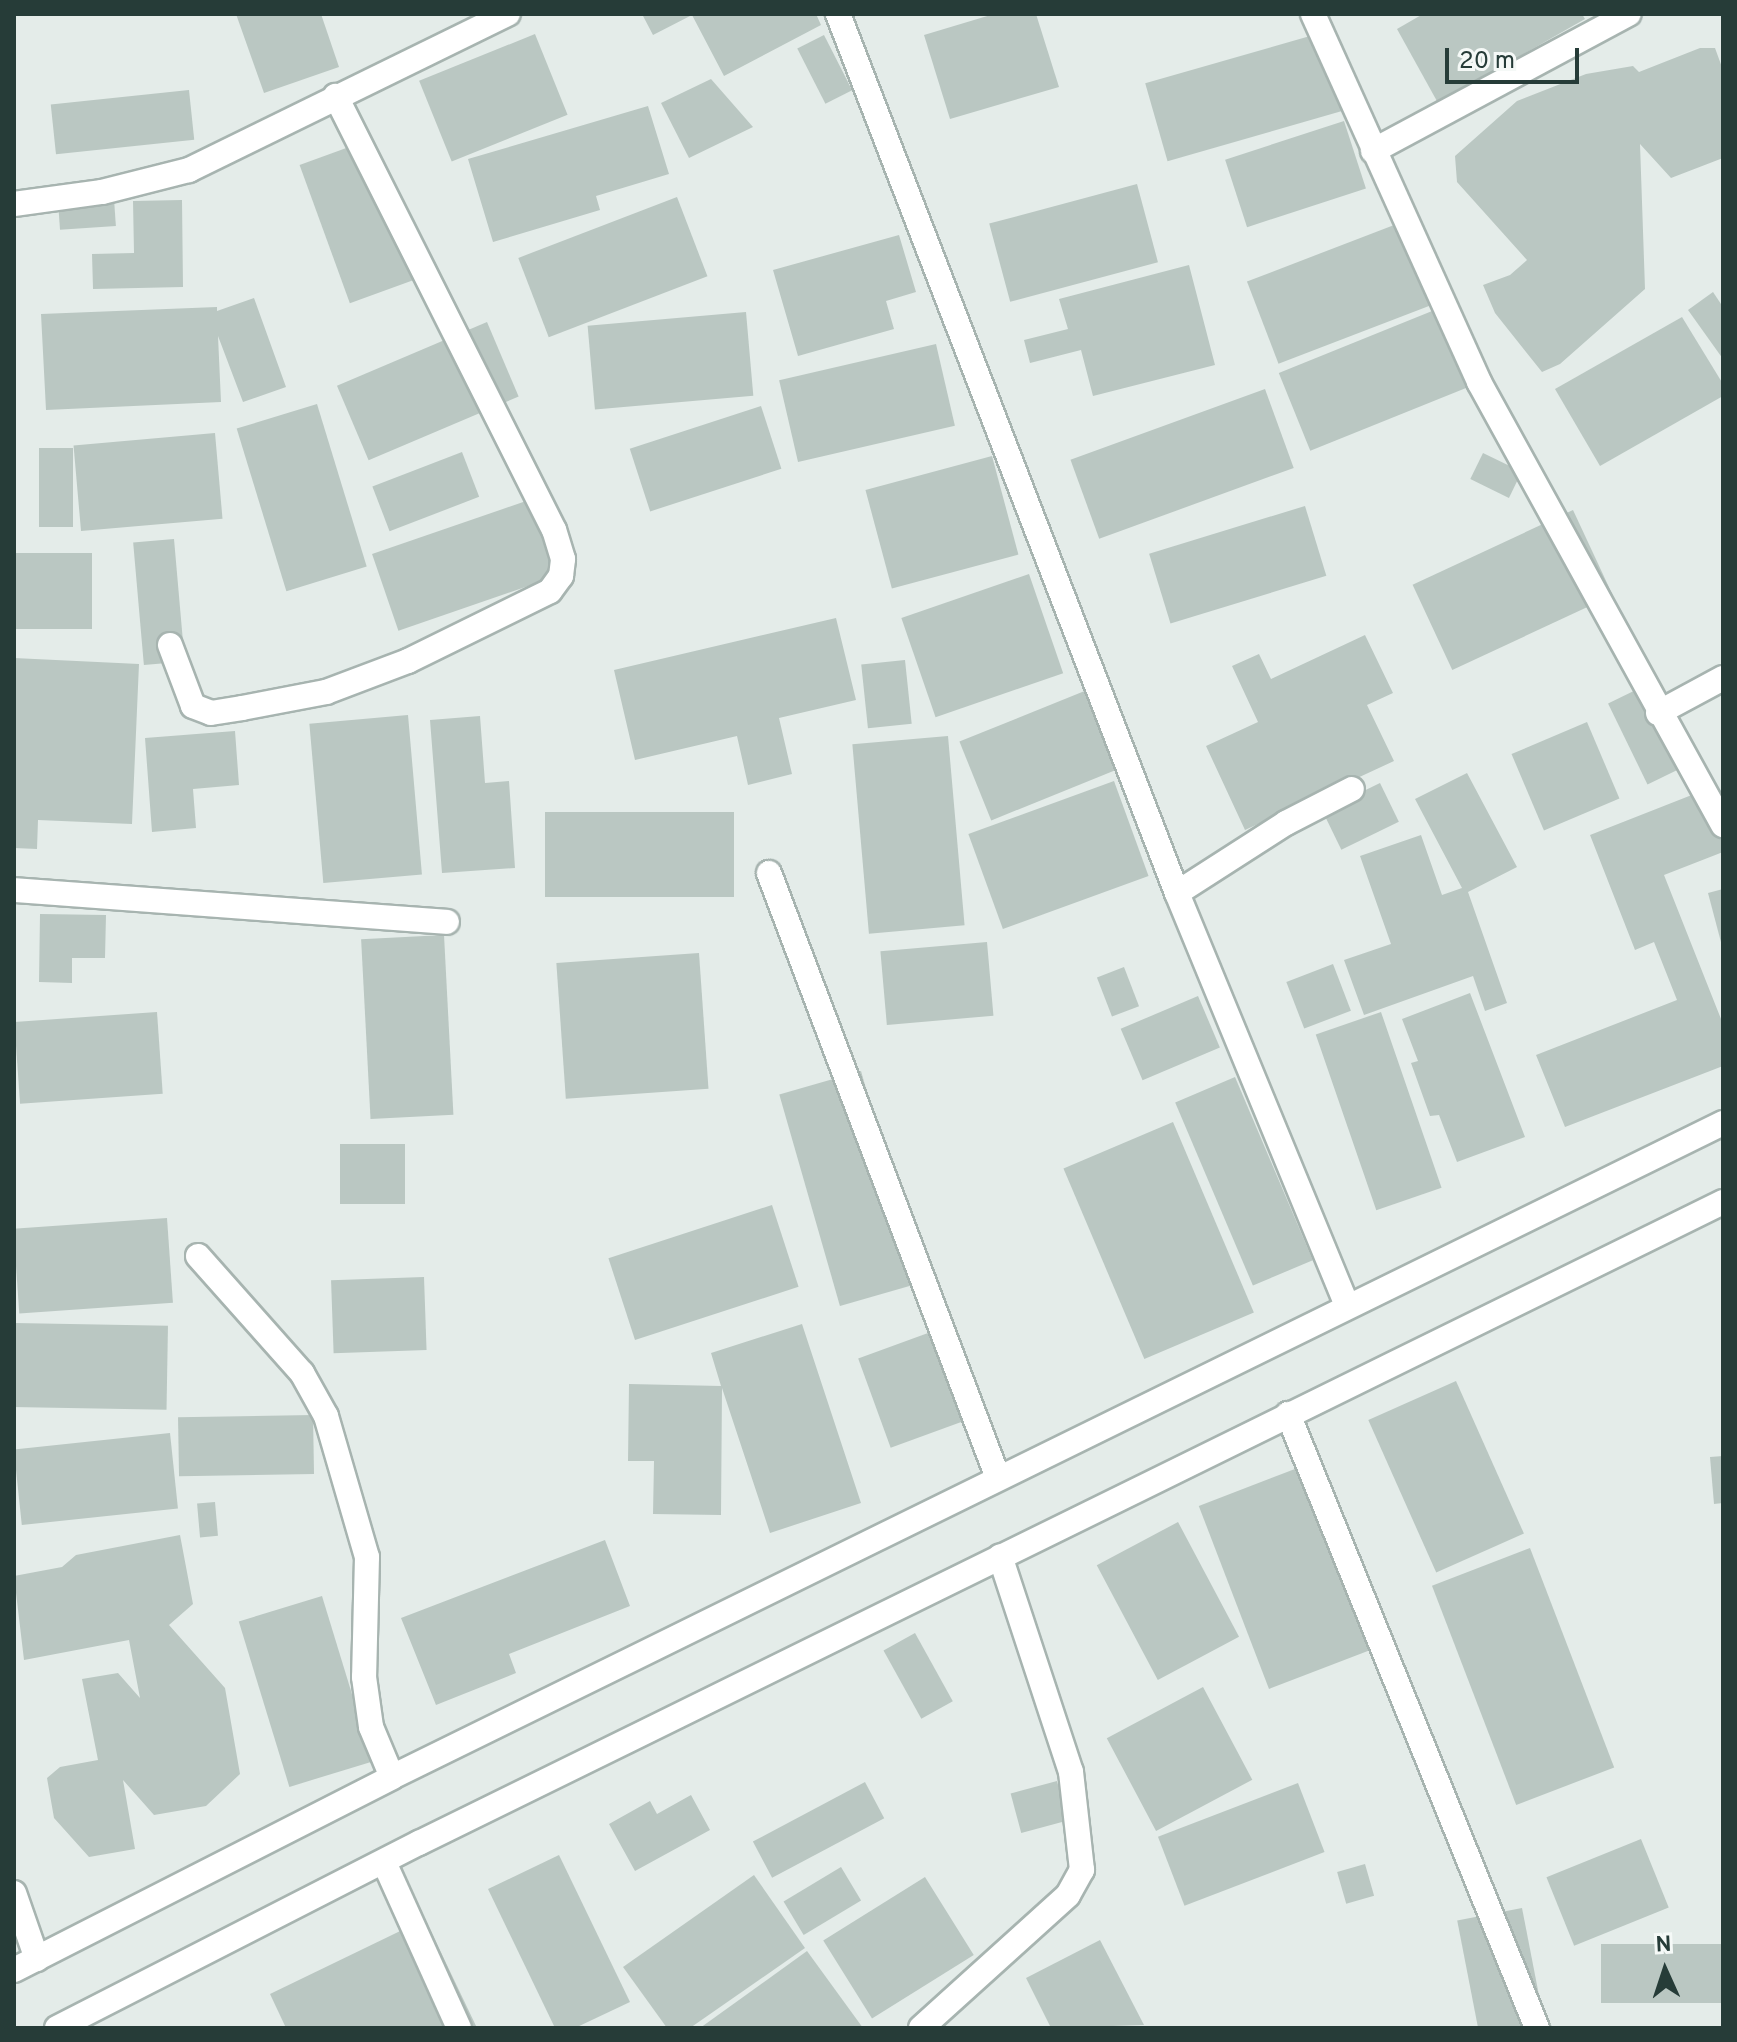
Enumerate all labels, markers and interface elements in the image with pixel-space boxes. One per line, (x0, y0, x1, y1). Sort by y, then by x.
scale bar (1449, 32, 1583, 82)
text: 20 m (1459, 47, 1515, 77)
north arrow (1625, 1930, 1705, 2010)
text: N (1655, 1932, 1672, 1959)

